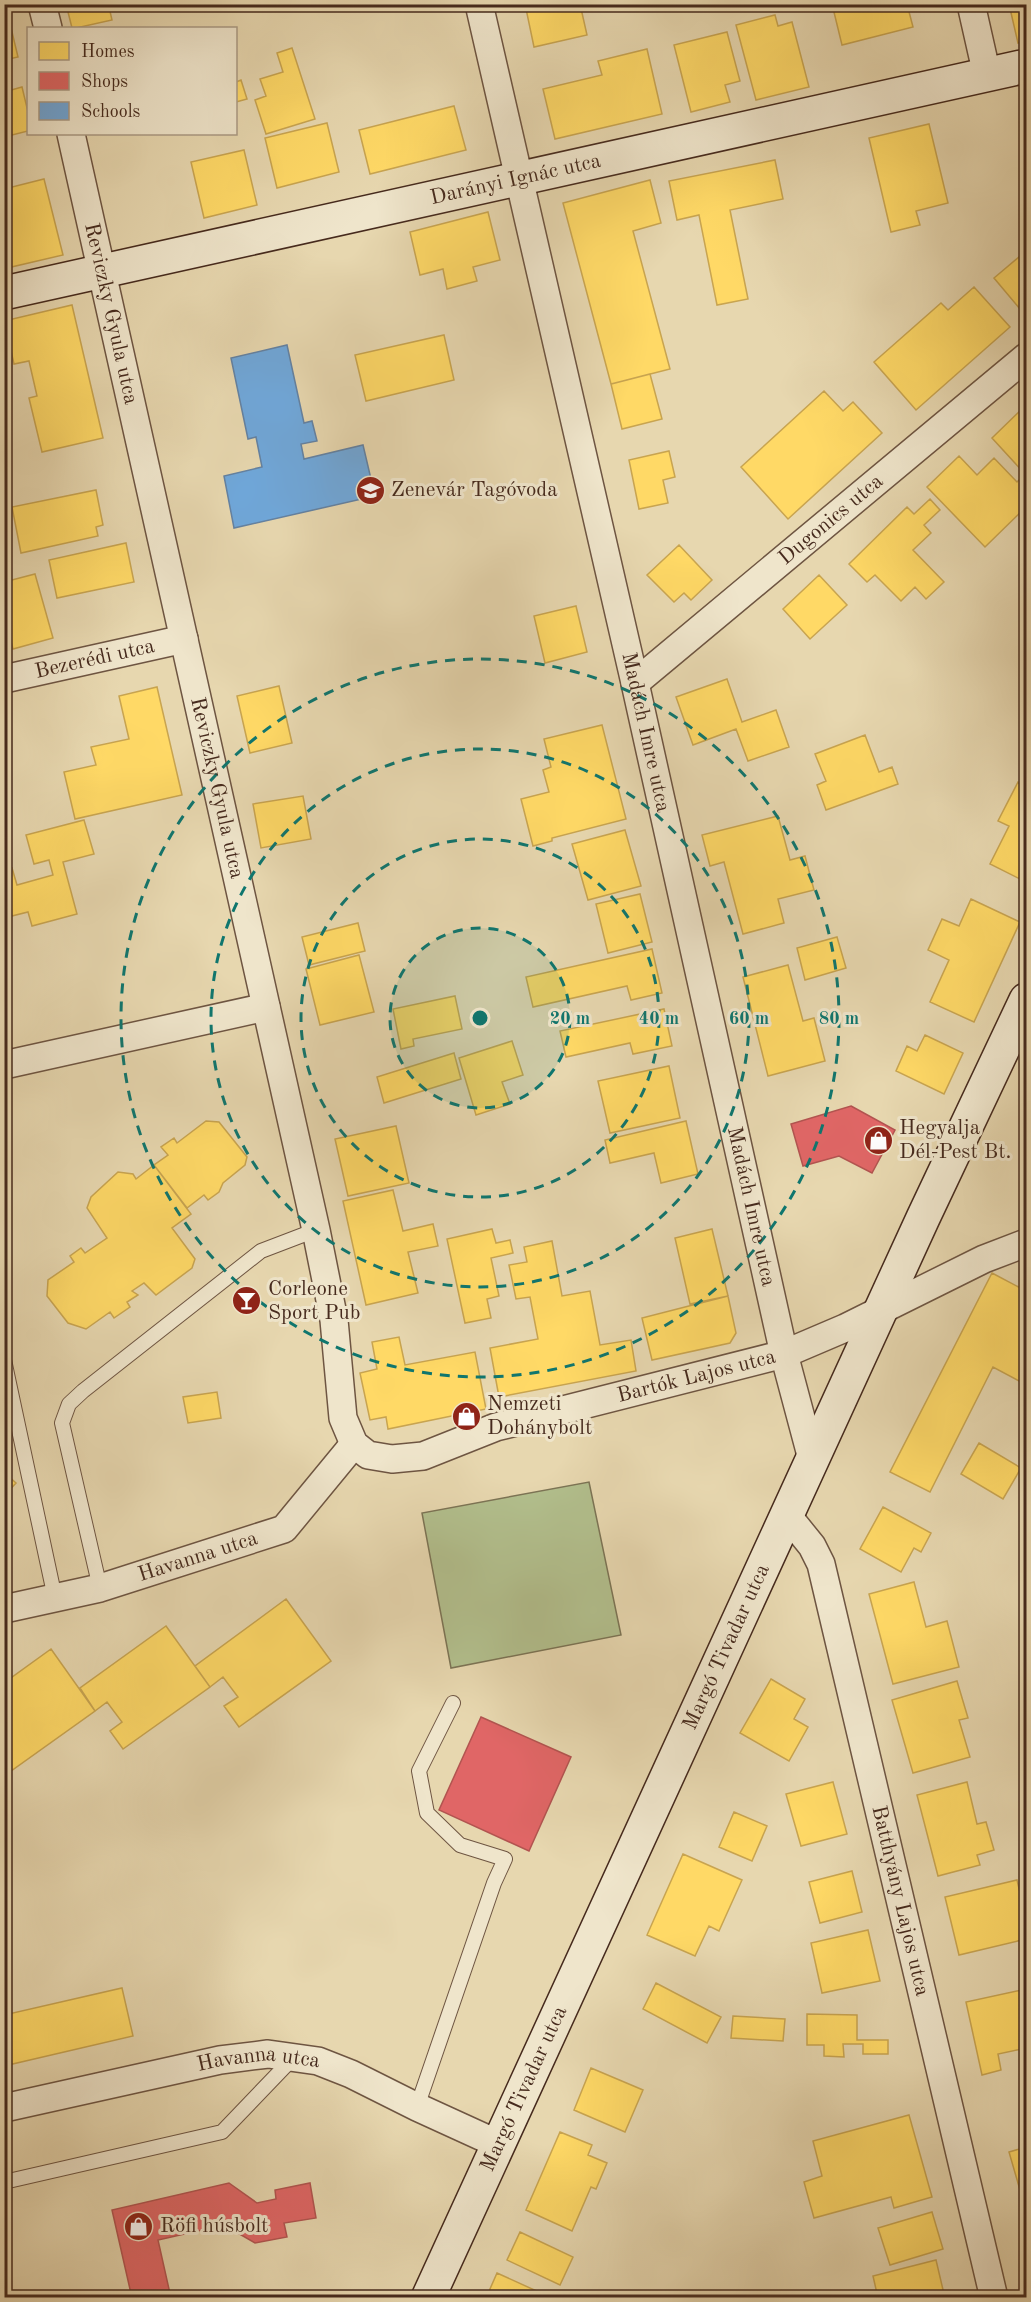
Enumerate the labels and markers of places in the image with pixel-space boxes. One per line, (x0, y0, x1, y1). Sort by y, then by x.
school or university icon: Zenevár Tagóvoda (354, 474, 386, 506)
place label: Zenevár Tagóvoda (391, 480, 558, 501)
centre of rings (470, 1008, 490, 1028)
place label: Hegyalja Dél-Pest Bt. (899, 1118, 1011, 1163)
shop icon: Hegyalja Dél-Pest Bt. (862, 1124, 894, 1156)
place label: Corleone Sport Pub (268, 1279, 360, 1324)
bar icon: Corleone Sport Pub (231, 1285, 263, 1317)
place label: Nemzeti Dohánybolt (487, 1394, 592, 1439)
shop icon: Nemzeti Dohánybolt (450, 1400, 482, 1432)
shop icon: Röfi húsbolt (123, 2210, 155, 2242)
place label: Röfi húsbolt (160, 2216, 268, 2237)

